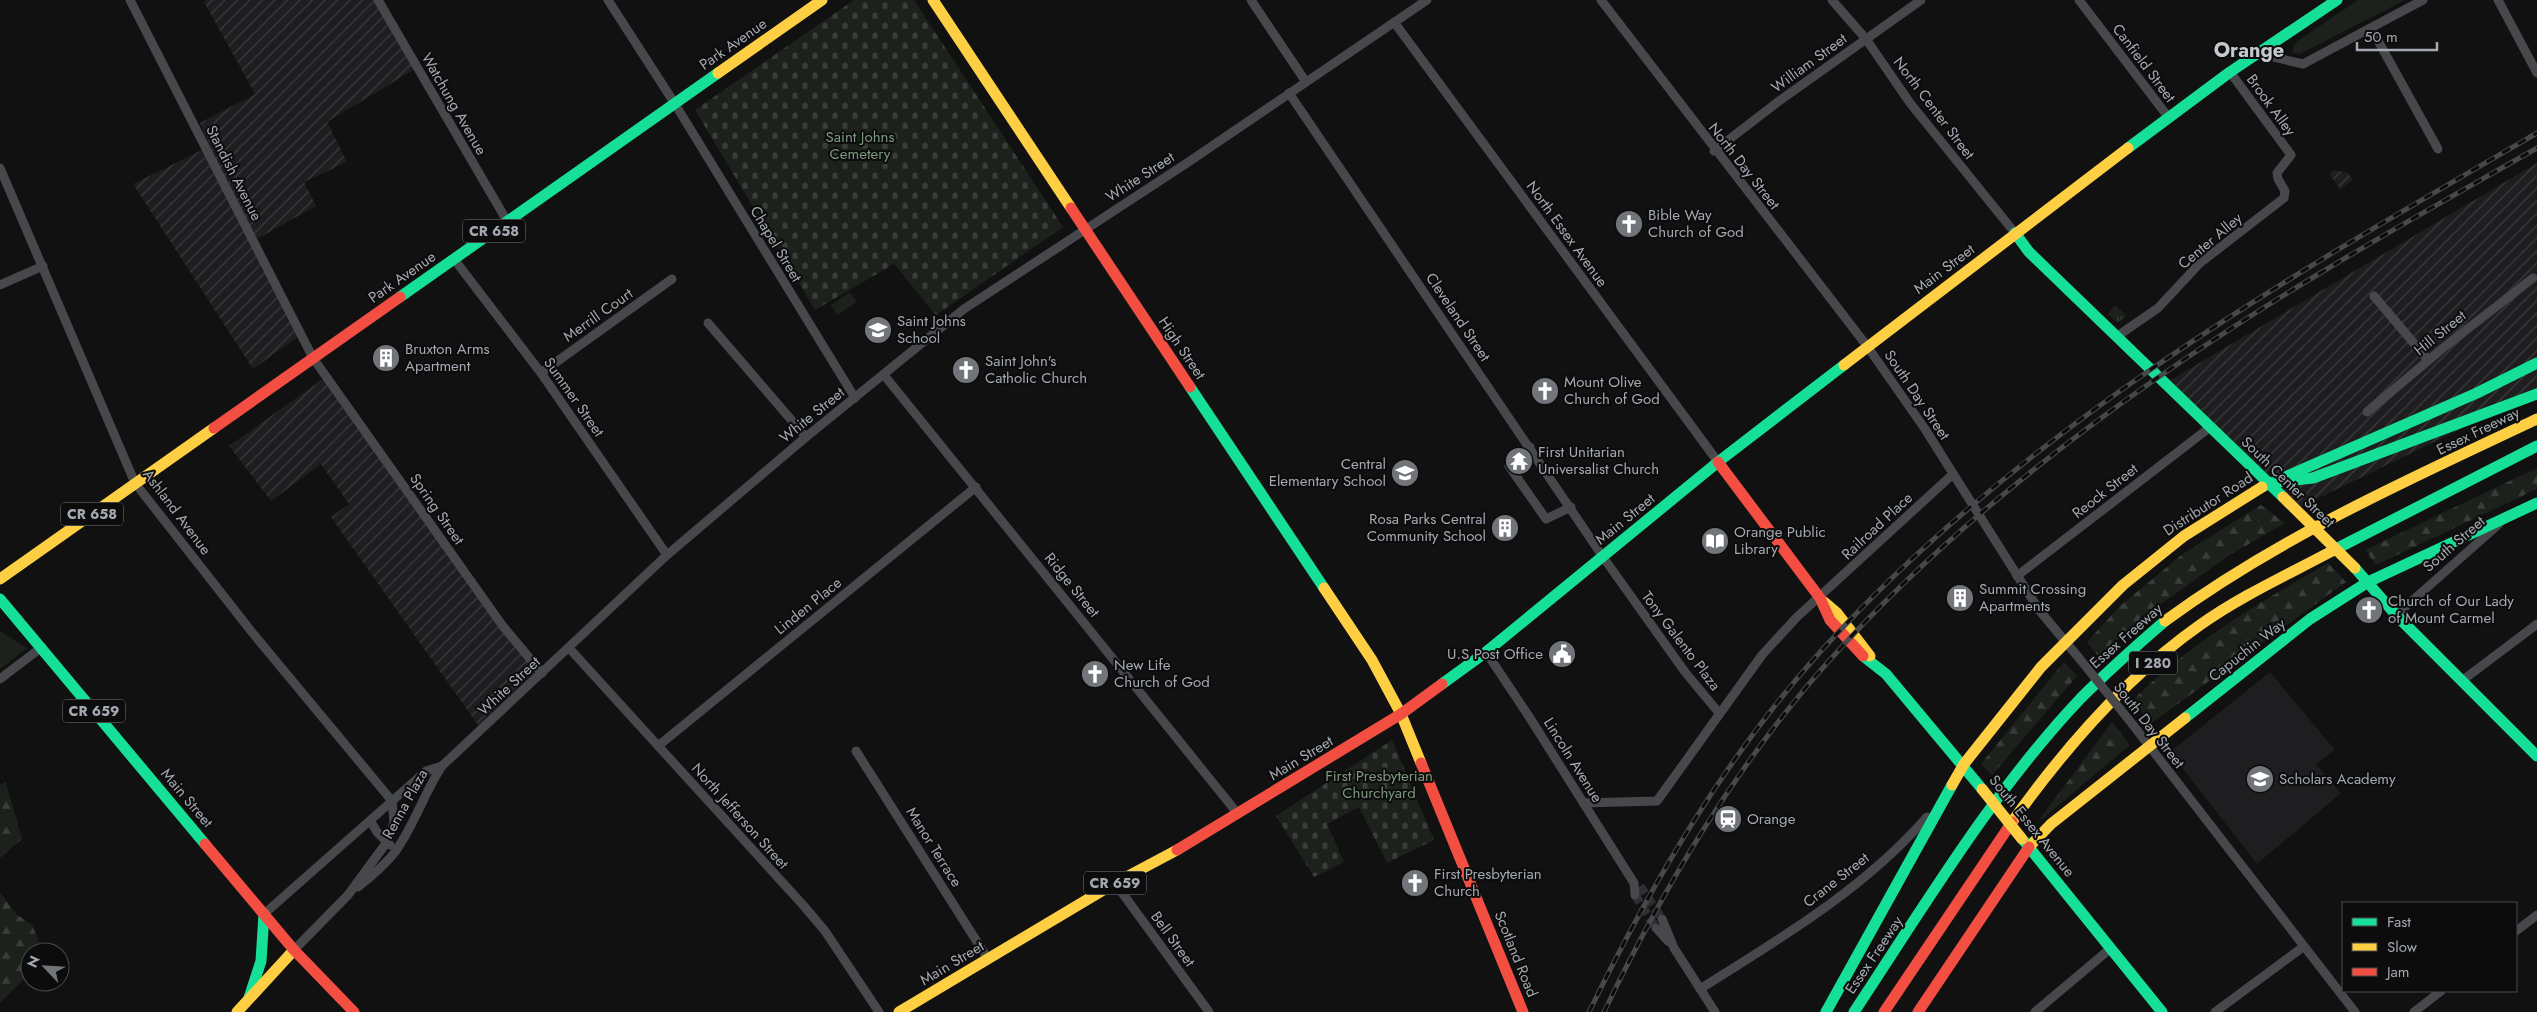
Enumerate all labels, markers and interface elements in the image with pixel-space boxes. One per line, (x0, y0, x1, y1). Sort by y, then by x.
street label: Park Avenue (695, 12, 771, 75)
street label: Canfield Street (2107, 19, 2181, 107)
scale bar (2357, 20, 2437, 52)
text: 50 m (2364, 26, 2398, 48)
street label: William Street (1767, 28, 1852, 98)
district label: Orange (2214, 36, 2284, 65)
street label: Watchung Avenue (416, 49, 492, 159)
street label: North Center Street (1888, 52, 1980, 164)
street label: Brook Alley (2241, 70, 2301, 141)
street label: North Day Street (1703, 118, 1785, 215)
street label: Standish Avenue (200, 121, 268, 225)
park label: Saint Johns Cemetery (826, 126, 894, 165)
street label: White Street (1101, 146, 1179, 208)
street label: North Essex Avenue (1521, 176, 1613, 292)
street label: Chapel Street (745, 202, 808, 287)
place label: Bible Way Church of God (1648, 204, 1744, 243)
street label: Center Alley (2173, 207, 2247, 274)
church icon: Bible Way Church of God (1614, 209, 1644, 239)
road number: CR 658 (463, 220, 525, 242)
street label: Main Street (1909, 238, 1979, 299)
street label: Park Avenue (364, 245, 440, 308)
street label: Cleveland Street (1420, 268, 1496, 366)
street label: Merrill Court (559, 283, 638, 347)
street label: Hill Street (2409, 305, 2471, 361)
place label: Saint Johns School (897, 310, 966, 349)
street label: High Street (1153, 312, 1211, 384)
school or university icon: Saint Johns School (863, 315, 893, 345)
place label: Bruxton Arms Apartment (405, 338, 490, 377)
building icon: Bruxton Arms Apartment (371, 343, 401, 373)
street label: South Day Street (1879, 346, 1956, 445)
place label: Saint John's Catholic Church (985, 350, 1087, 389)
street label: Summer Street (538, 353, 610, 442)
church icon: Saint John's Catholic Church (951, 355, 981, 385)
place label: Mount Olive Church of God (1564, 371, 1660, 410)
church icon: Mount Olive Church of God (1530, 376, 1560, 406)
street label: White Street (775, 382, 850, 448)
street label: Essex Freeway (2433, 401, 2524, 461)
street label: South Center Street (2236, 431, 2340, 533)
place label: First Unitarian Universalist Church (1538, 441, 1659, 480)
temple icon: First Unitarian Universalist Church (1504, 446, 1534, 476)
place label: Central Elementary School (1269, 453, 1386, 492)
school or university icon: Central Elementary School (1390, 458, 1420, 488)
street label: Reock Street (2067, 458, 2143, 524)
street label: Ashland Avenue (137, 465, 217, 560)
street label: Distributor Road (2159, 467, 2257, 541)
street label: Spring Street (404, 469, 470, 549)
street label: Railroad Place (1837, 487, 1918, 565)
street label: Main Street (1590, 488, 1660, 550)
road number: CR 658 (61, 502, 123, 526)
place label: Rosa Parks Central Community School (1367, 508, 1486, 547)
street label: South Street (2418, 510, 2490, 577)
building icon: Rosa Parks Central Community School (1490, 513, 1520, 543)
place label: Orange Public Library (1734, 521, 1826, 560)
library icon: Orange Public Library (1700, 526, 1730, 556)
street label: Ridge Street (1039, 548, 1105, 622)
street label: Linden Place (770, 572, 847, 640)
place label: Summit Crossing Apartments (1979, 578, 2086, 617)
building icon: Summit Crossing Apartments (1945, 583, 1975, 613)
street label: Tony Galento Plaza (1636, 587, 1726, 695)
place label: Church of Our Lady of Mount Carmel (2388, 590, 2514, 629)
church icon: Church of Our Lady of Mount Carmel (2354, 595, 2384, 625)
street label: Essex Freeway (2085, 598, 2167, 674)
street label: Capuchin Way (2204, 613, 2290, 687)
public building icon: U.S Post Office (1547, 639, 1577, 669)
place label: U.S Post Office (1447, 643, 1543, 665)
street label: White Street (473, 651, 545, 721)
road number: I 280 (2129, 651, 2177, 674)
place label: New Life Church of God (1114, 654, 1210, 693)
church icon: New Life Church of God (1080, 659, 1110, 689)
street label: South Day Street (2108, 677, 2190, 773)
road number: CR 659 (63, 699, 125, 722)
street label: Lincoln Avenue (1538, 713, 1608, 807)
street label: Main Street (1265, 730, 1338, 786)
street label: North Jefferson Street (686, 758, 794, 874)
street label: Main Street (156, 764, 219, 833)
school or university icon: Scholars Academy (2245, 764, 2275, 794)
street label: Renna Plaza (377, 765, 433, 843)
park label: First Presbyterian Churchyard (1325, 765, 1433, 804)
place label: Scholars Academy (2279, 768, 2396, 790)
street label: South Essex Avenue (1984, 770, 2080, 882)
street label: Manor Terrace (901, 803, 967, 892)
station icon: Orange (1713, 804, 1743, 834)
place label: Orange (1747, 808, 1796, 830)
street label: Crane Street (1798, 847, 1874, 913)
place label: First Presbyterian Church (1434, 863, 1542, 902)
church icon: First Presbyterian Church (1400, 868, 1430, 898)
road number: CR 659 (1084, 871, 1146, 894)
legend (2342, 902, 2517, 992)
street label: Bell Street (1145, 907, 1201, 971)
street label: Scotland Road (1489, 908, 1543, 1000)
street label: Essex Freeway (1840, 911, 1908, 998)
text: Fast (2387, 911, 2411, 933)
street label: Main Street (916, 935, 989, 991)
text: Slow (2387, 936, 2418, 958)
north arrow (20, 942, 70, 992)
text: N (22, 952, 45, 971)
text: Jam (2385, 961, 2410, 983)

